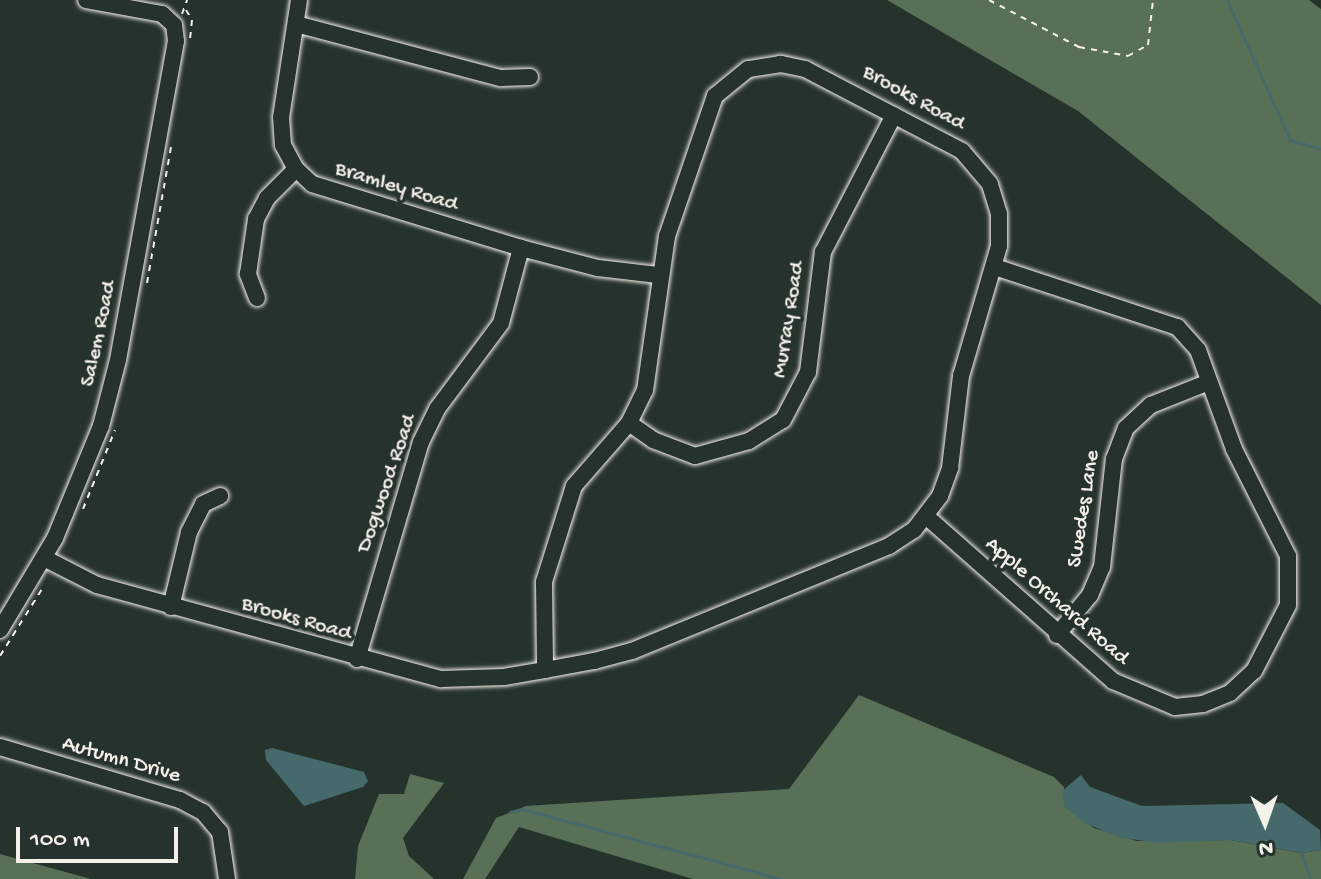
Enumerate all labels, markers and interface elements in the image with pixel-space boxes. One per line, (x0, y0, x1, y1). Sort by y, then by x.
street label: Brooks Road (857, 60, 969, 138)
street label: Bramley Road (331, 157, 461, 219)
street label: Murray Road (768, 260, 812, 380)
street label: Salem Road (76, 279, 124, 389)
street label: Dogwood Road (352, 411, 424, 557)
street label: Swedes Lane (1063, 449, 1107, 569)
street label: Apple Orchard Road (978, 532, 1134, 672)
street label: Brooks Road (238, 592, 354, 648)
street label: Autumn Drive (59, 732, 183, 790)
north arrow (1225, 783, 1305, 863)
scale bar (20, 811, 182, 861)
text: 100 m (30, 826, 90, 855)
text: N (1258, 834, 1273, 860)

